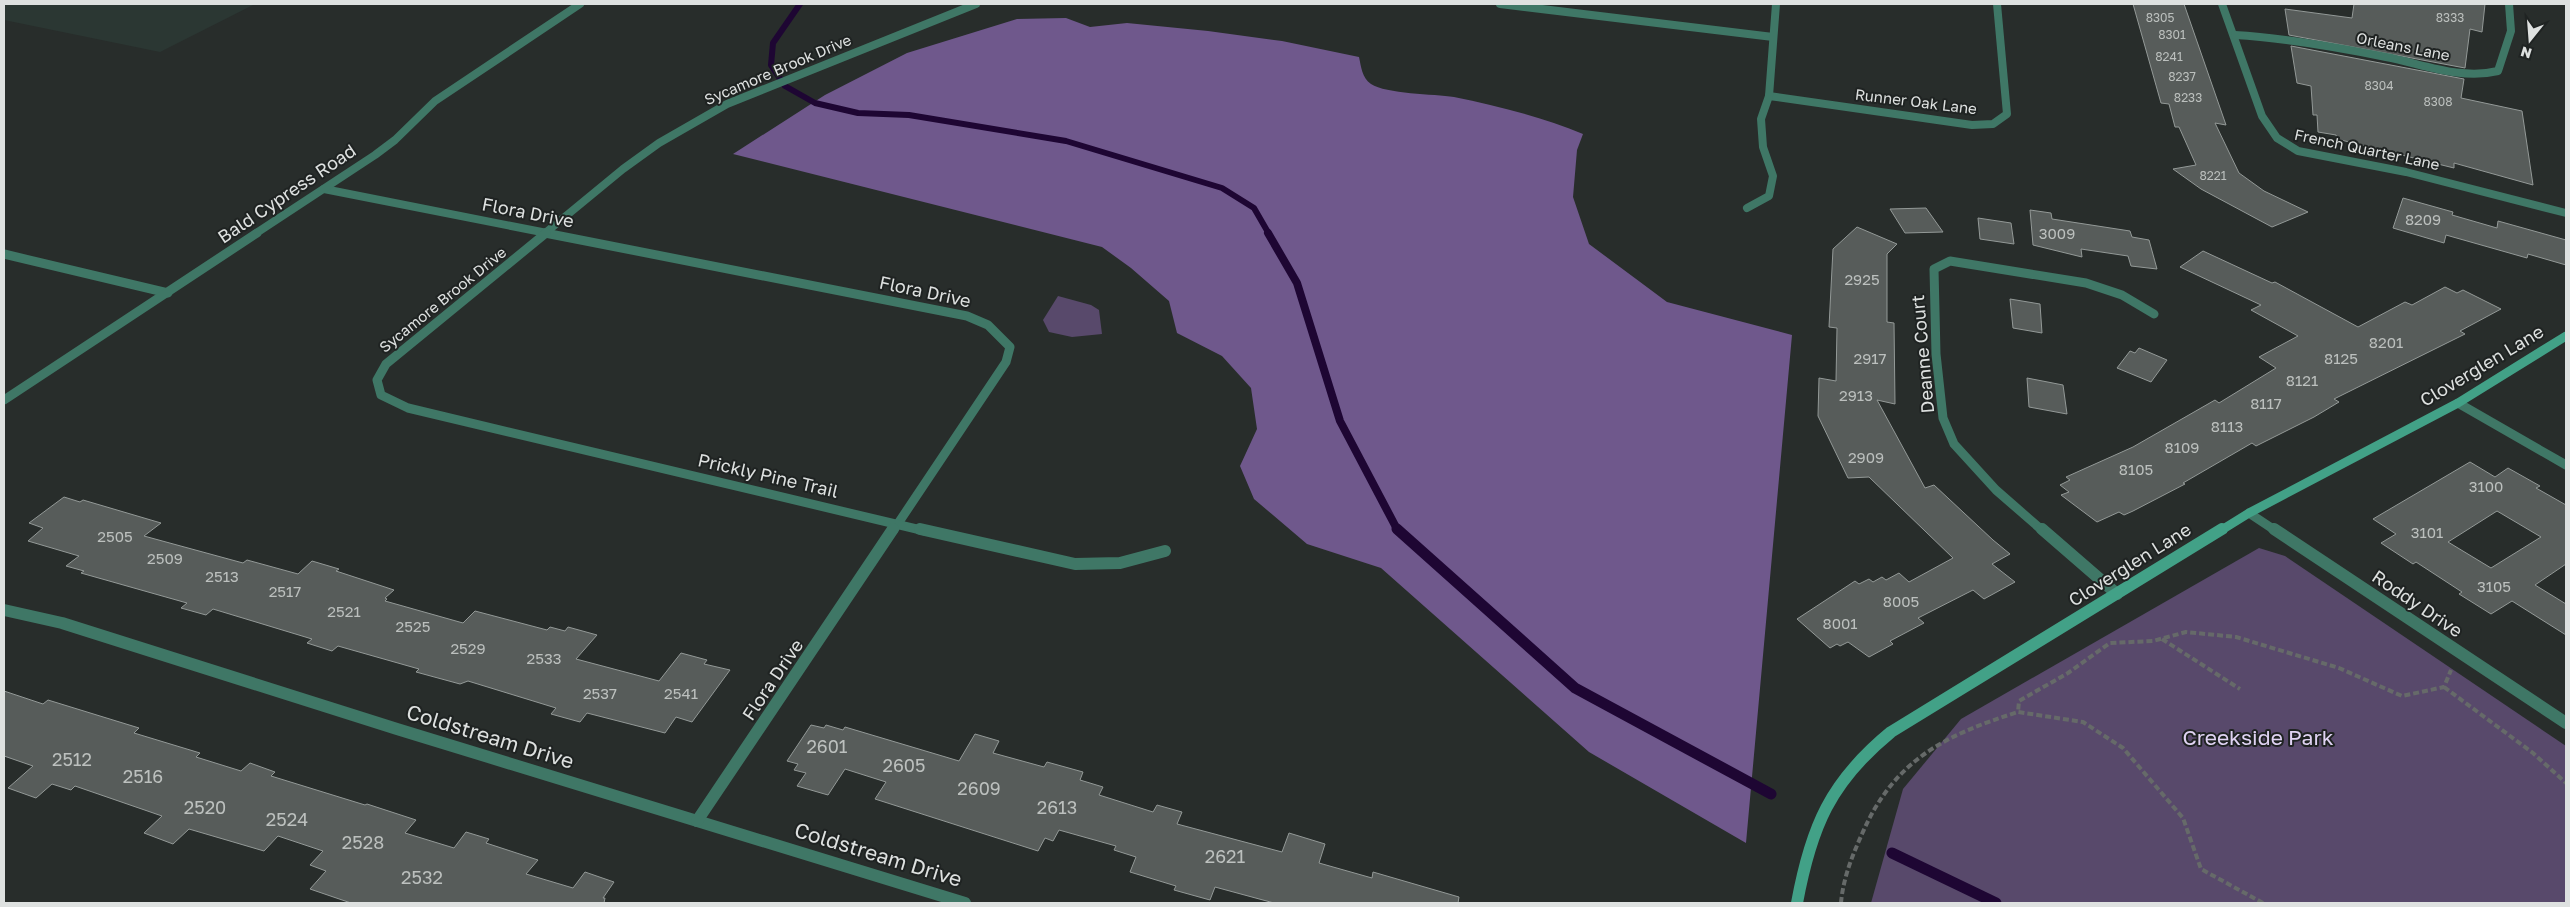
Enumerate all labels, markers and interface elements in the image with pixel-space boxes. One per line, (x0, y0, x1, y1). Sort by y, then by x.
house number: 8305 (2146, 10, 2174, 25)
house number: 8333 (2436, 10, 2464, 25)
north arrow (2505, 15, 2555, 65)
house number: 8301 (2158, 27, 2186, 42)
street label: Orleans Lane (2355, 28, 2452, 64)
street label: Sycamore Brook Drive (701, 30, 854, 108)
text: N (2518, 43, 2534, 63)
house number: 8241 (2155, 49, 2183, 64)
house number: 8237 (2168, 69, 2196, 84)
house number: 8304 (2364, 78, 2394, 93)
street label: Runner Oak Lane (1854, 85, 1978, 117)
house number: 8233 (2174, 90, 2202, 105)
house number: 8308 (2423, 94, 2453, 109)
street label: French Quarter Lane (2293, 125, 2442, 173)
street label: Bald Cypress Road (213, 139, 360, 248)
house number: 8221 (2199, 168, 2227, 183)
street label: Flora Drive (480, 192, 576, 232)
house number: 8209 (2405, 210, 2441, 228)
house number: 3009 (2039, 224, 2075, 242)
street label: Sycamore Brook Drive (375, 242, 510, 356)
house number: 2925 (1844, 270, 1880, 288)
street label: Flora Drive (877, 271, 973, 311)
street label: Deanne Court (1906, 294, 1938, 414)
street label: Cloverglen Lane (2416, 320, 2547, 411)
house number: 8201 (2369, 333, 2403, 351)
house number: 2917 (1853, 349, 1887, 367)
house number: 8125 (2324, 349, 2358, 367)
house number: 8121 (2286, 371, 2318, 389)
house number: 2913 (1839, 386, 1873, 404)
house number: 8117 (2250, 394, 2282, 412)
house number: 8113 (2211, 417, 2243, 435)
house number: 8109 (2165, 438, 2199, 456)
street label: Prickly Pine Trail (696, 448, 841, 502)
house number: 2909 (1848, 448, 1884, 466)
house number: 8105 (2119, 460, 2153, 478)
house number: 3100 (2469, 477, 2503, 495)
street label: Cloverglen Lane (2064, 518, 2195, 611)
house number: 3101 (2411, 523, 2443, 541)
house number: 2505 (97, 527, 133, 545)
house number: 2509 (147, 549, 183, 567)
street label: Roddy Drive (2368, 565, 2467, 641)
house number: 2513 (205, 567, 239, 585)
house number: 3105 (2477, 577, 2511, 595)
house number: 2517 (269, 582, 301, 600)
house number: 8005 (1883, 592, 1919, 610)
house number: 2521 (327, 602, 361, 620)
house number: 8001 (1822, 614, 1858, 632)
house number: 2525 (396, 617, 430, 635)
street label: Flora Drive (737, 635, 807, 724)
house number: 2529 (450, 639, 486, 657)
house number: 2533 (527, 649, 561, 667)
house number: 2537 (583, 684, 617, 702)
house number: 2541 (664, 684, 698, 702)
street label: Coldstream Drive (403, 698, 577, 774)
park label: Creekside Park (2182, 724, 2334, 750)
house number: 2601 (806, 735, 848, 757)
house number: 2512 (52, 748, 92, 770)
house number: 2605 (883, 754, 925, 776)
house number: 2516 (123, 765, 163, 787)
house number: 2609 (957, 777, 1001, 799)
house number: 2520 (184, 796, 226, 818)
house number: 2613 (1037, 796, 1077, 818)
house number: 2524 (266, 808, 308, 830)
street label: Coldstream Drive (791, 816, 965, 892)
house number: 2528 (342, 831, 384, 853)
house number: 2621 (1205, 845, 1246, 867)
house number: 2532 (401, 866, 443, 888)

